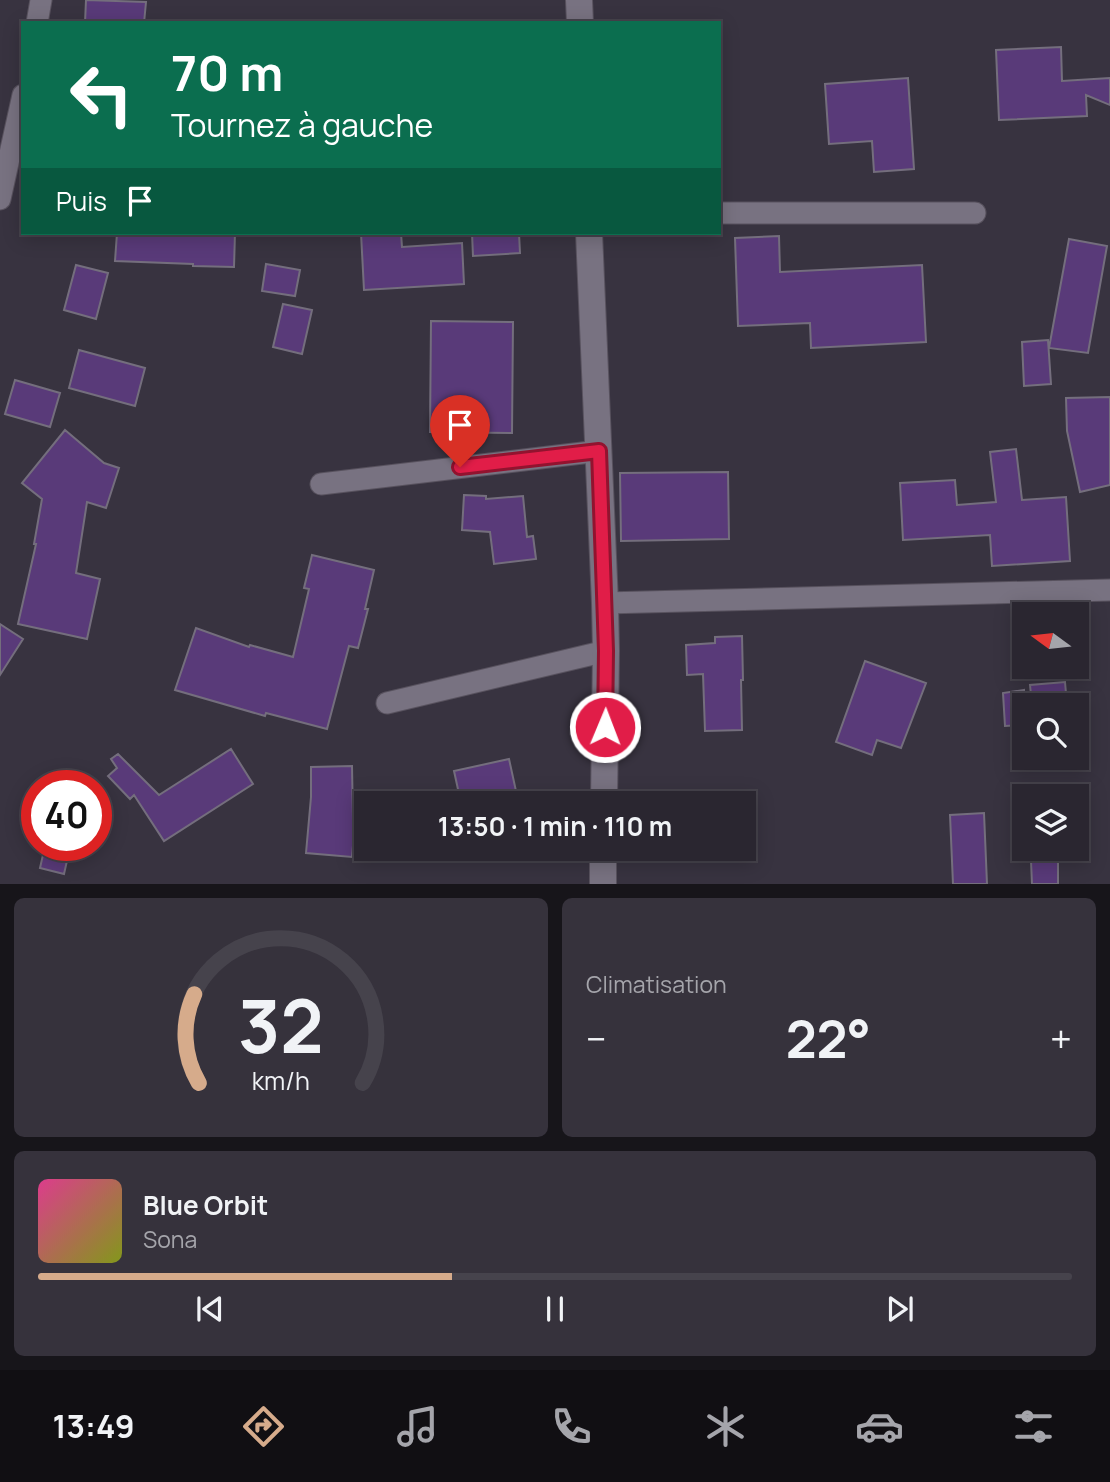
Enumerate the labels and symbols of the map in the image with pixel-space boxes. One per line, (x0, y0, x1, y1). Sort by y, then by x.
pin (430, 395, 490, 467)
north arrow (1012, 602, 1088, 679)
position arrow (568, 690, 642, 764)
speed limit sign: 40 (21, 770, 112, 861)

